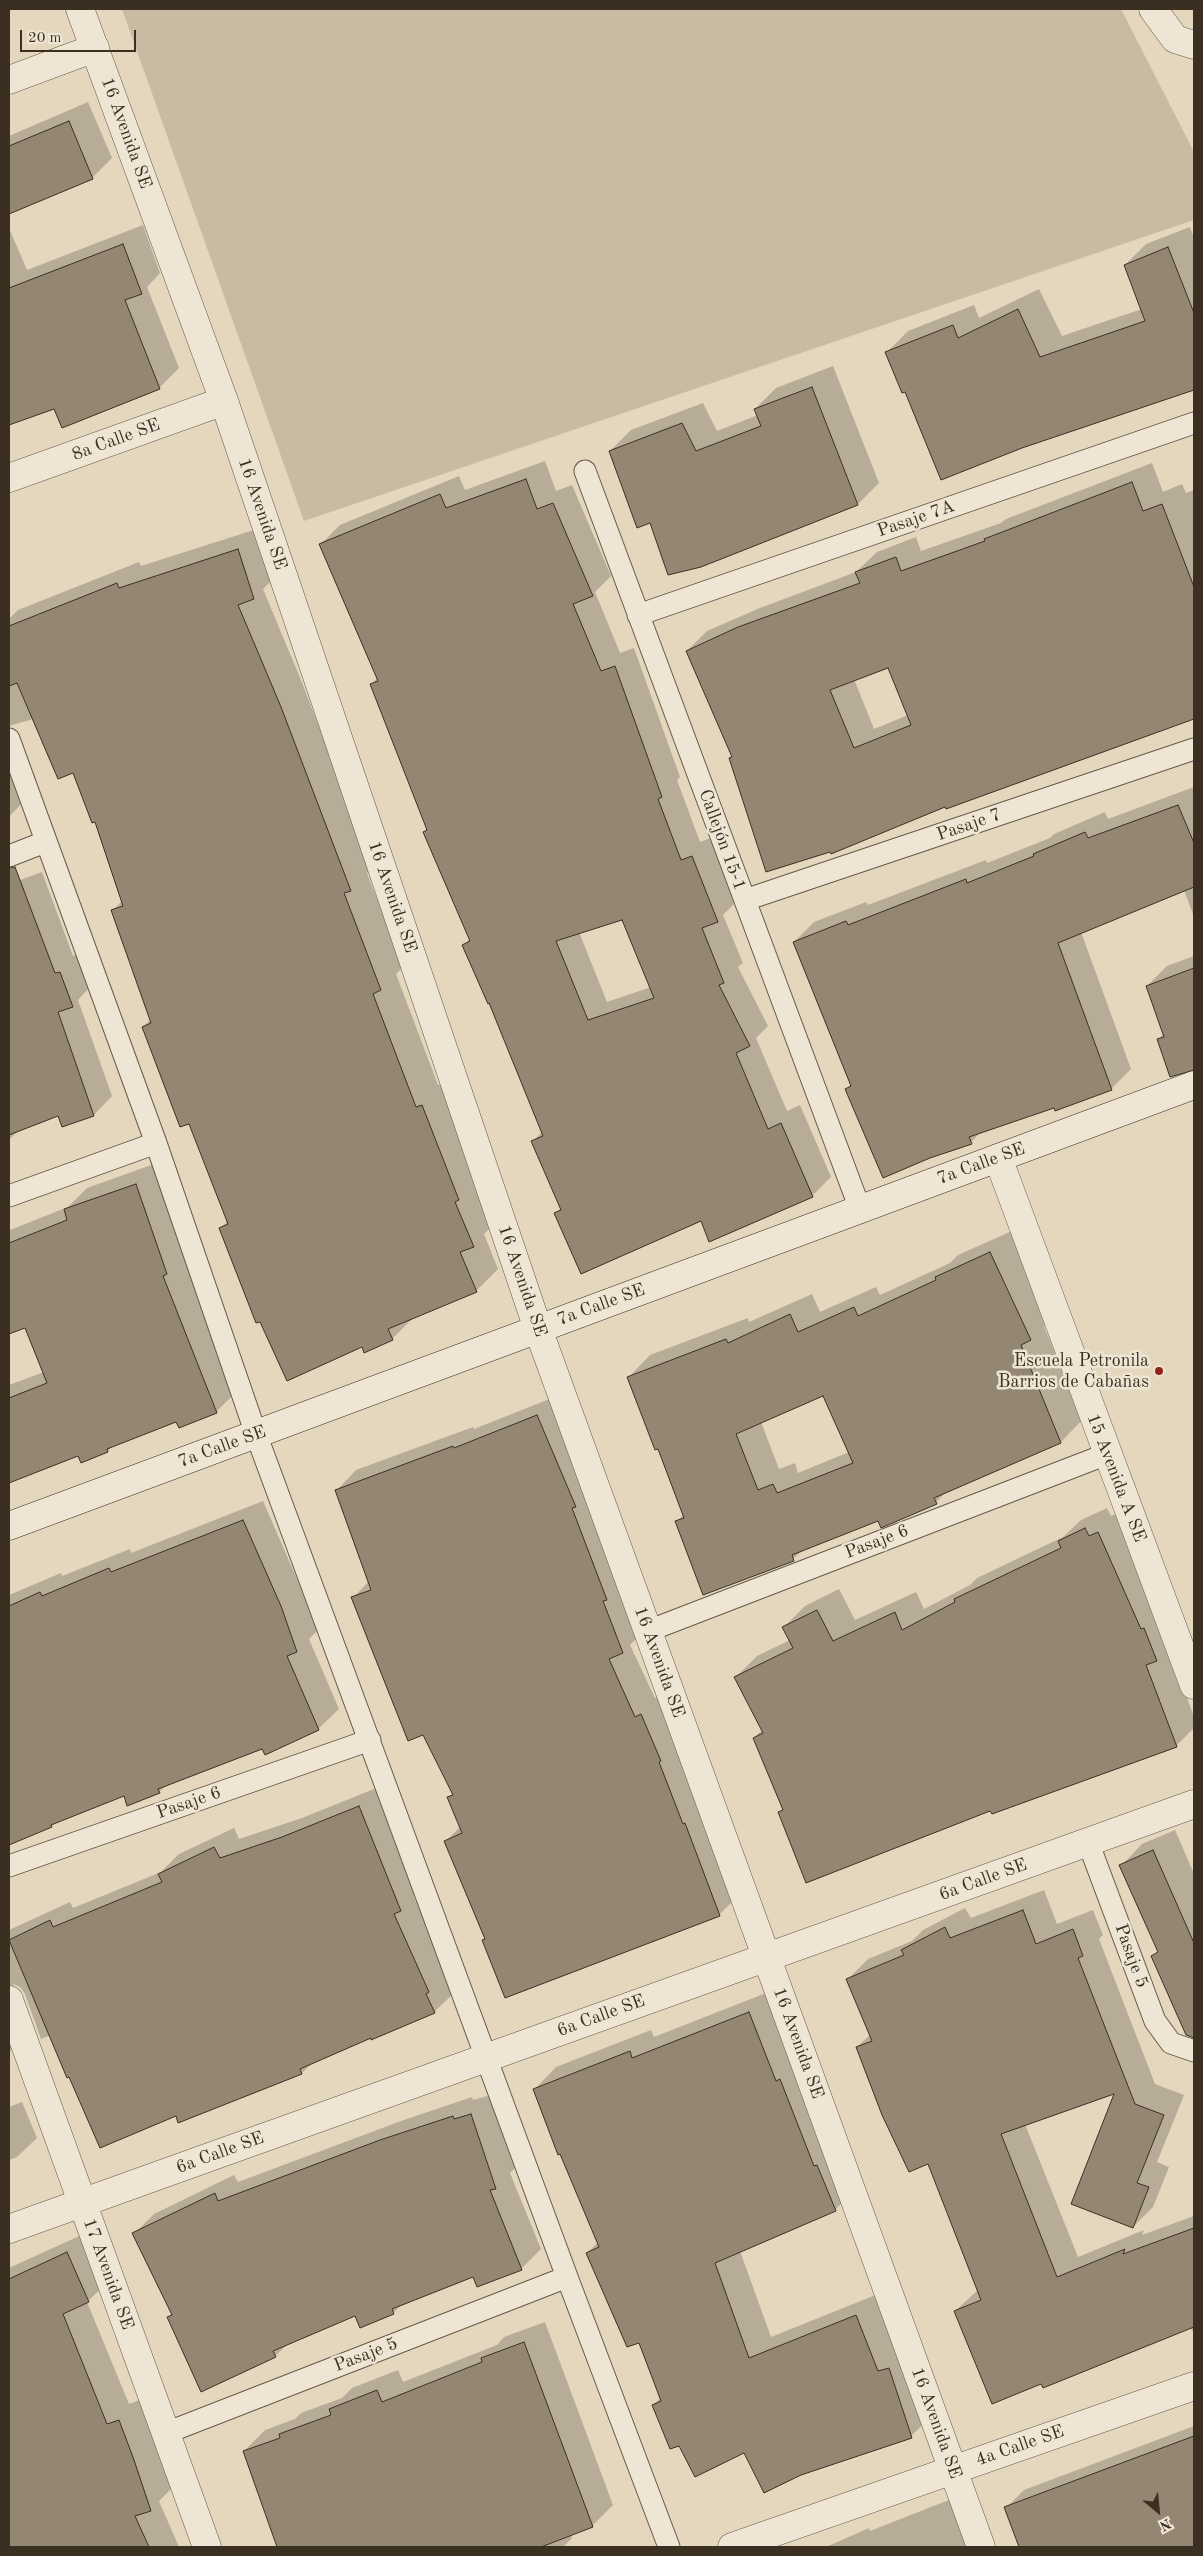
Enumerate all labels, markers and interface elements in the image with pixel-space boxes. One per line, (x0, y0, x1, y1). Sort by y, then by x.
scale bar (22, 20, 139, 52)
text: 20 m (28, 31, 62, 46)
street label: 16 Avenida SE (96, 74, 156, 192)
street label: 8a Calle SE (69, 414, 163, 466)
street label: 16 Avenida SE (233, 455, 291, 573)
street label: Pasaje 7A (875, 496, 957, 542)
street label: Callejón 15-1 (694, 786, 750, 894)
street label: Pasaje 7 (934, 804, 1004, 846)
street label: 16 Avenida SE (363, 838, 421, 956)
street label: 7a Calle SE (934, 1138, 1028, 1190)
street label: 16 Avenida SE (493, 1222, 551, 1340)
street label: 7a Calle SE (554, 1279, 648, 1331)
place label: Escuela Petronila Barrios de Cabañas (998, 1350, 1149, 1392)
marker: Escuela Petronila Barrios de Cabañas (1153, 1365, 1165, 1377)
street label: 15 Avenida A SE (1082, 1411, 1150, 1545)
street label: 7a Calle SE (175, 1421, 269, 1473)
street label: Pasaje 6 (842, 1520, 912, 1564)
street label: 16 Avenida SE (629, 1603, 689, 1721)
street label: Pasaje 6 (154, 1782, 224, 1824)
street label: 6a Calle SE (936, 1854, 1030, 1906)
street label: Pasaje 5 (1109, 1921, 1153, 1991)
street label: 16 Avenida SE (768, 1984, 828, 2102)
street label: 6a Calle SE (554, 1990, 648, 2042)
street label: 6a Calle SE (173, 2127, 267, 2179)
street label: 17 Avenida SE (78, 2215, 138, 2333)
street label: Pasaje 5 (331, 2333, 401, 2377)
street label: 16 Avenida SE (906, 2364, 966, 2482)
street label: 4a Calle SE (973, 2421, 1067, 2471)
north arrow (1133, 2486, 1183, 2536)
text: N (1157, 2516, 1173, 2533)

